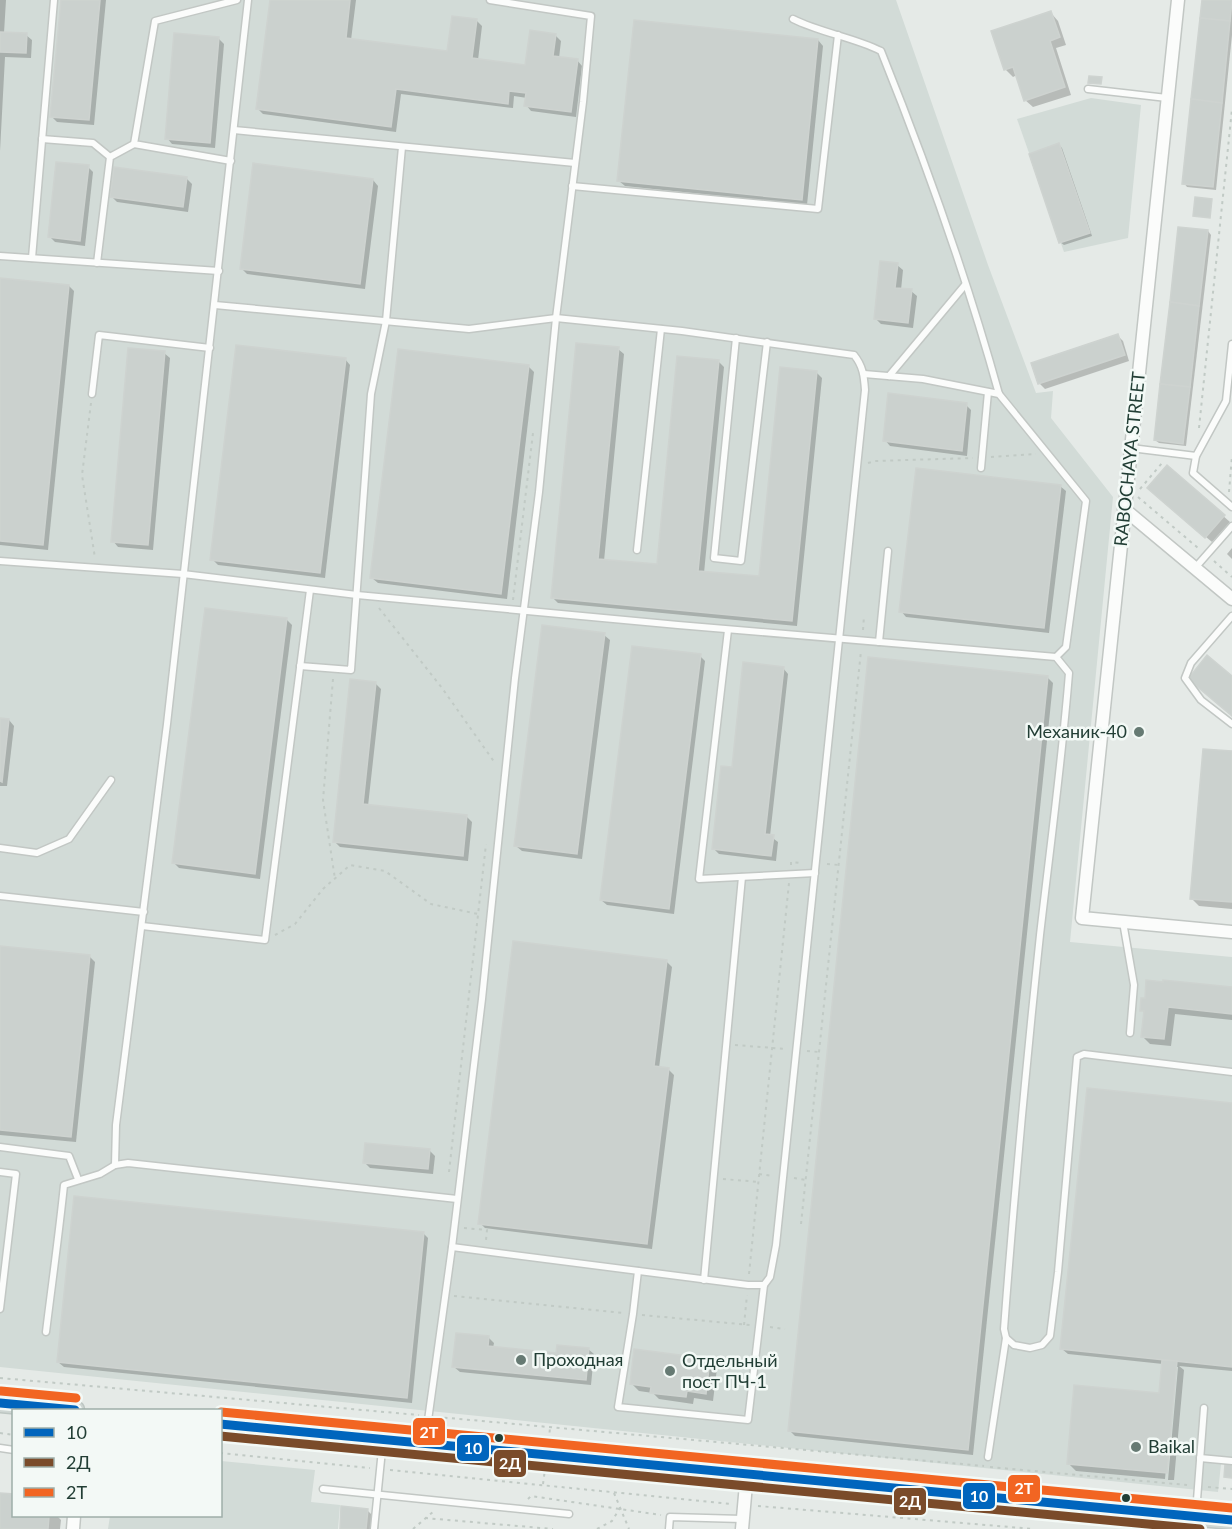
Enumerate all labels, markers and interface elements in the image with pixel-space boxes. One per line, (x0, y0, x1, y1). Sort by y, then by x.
street label: RABOCHAYA STREET (1109, 370, 1149, 547)
place label: Механик-40 (1026, 720, 1127, 742)
marker: Механик-40 (1132, 725, 1146, 739)
place label: Проходная (533, 1348, 624, 1370)
place label: Отдельный пост ПЧ-1 (682, 1349, 778, 1392)
marker: Проходная (514, 1353, 528, 1367)
marker: Отдельный пост ПЧ-1 (663, 1364, 677, 1378)
legend (12, 1409, 222, 1517)
line badge: 2Т (412, 1417, 446, 1446)
text: 10 (66, 1421, 87, 1443)
text: 2Т (420, 1422, 439, 1441)
unlabelled marker (493, 1432, 505, 1444)
line badge: 10 (456, 1434, 490, 1462)
place label: Baikal (1148, 1435, 1195, 1457)
text: 10 (464, 1438, 482, 1457)
marker: Baikal (1129, 1440, 1143, 1454)
line badge: 2Д (493, 1449, 527, 1478)
text: 2Д (66, 1451, 91, 1473)
text: 2Д (499, 1453, 521, 1472)
line badge: 2Т (1007, 1474, 1041, 1503)
text: 2Т (1015, 1478, 1034, 1497)
text: 2Т (66, 1481, 87, 1503)
line badge: 10 (962, 1482, 996, 1510)
text: 10 (970, 1486, 988, 1505)
line badge: 2Д (893, 1487, 927, 1516)
text: 2Д (899, 1491, 921, 1510)
unlabelled marker (1120, 1492, 1132, 1504)

